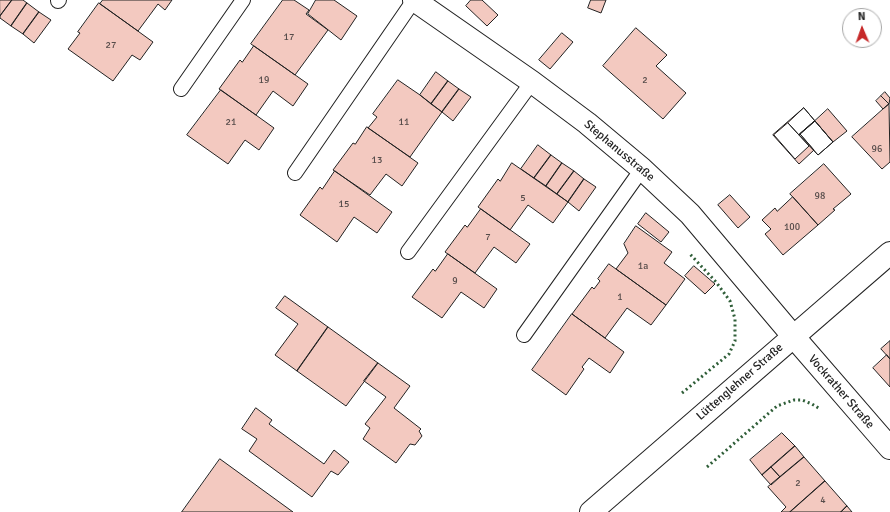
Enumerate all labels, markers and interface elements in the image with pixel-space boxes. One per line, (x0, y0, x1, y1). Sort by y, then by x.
north arrow (842, 8, 882, 48)
text: N (858, 10, 866, 23)
house number: 17 (284, 31, 294, 43)
house number: 27 (106, 39, 116, 51)
house number: 19 (259, 74, 269, 86)
house number: 2 (642, 74, 648, 86)
house number: 21 (226, 116, 236, 128)
house number: 11 (399, 116, 409, 128)
street label: Stephanusstraße (581, 117, 657, 185)
house number: 96 (872, 143, 882, 155)
house number: 13 (372, 154, 382, 166)
house number: 98 (815, 190, 825, 202)
house number: 5 (520, 192, 526, 204)
house number: 15 (339, 198, 349, 210)
house number: 100 (784, 221, 800, 233)
house number: 7 (485, 231, 491, 243)
house number: 1a (638, 260, 648, 272)
house number: 9 (452, 275, 458, 287)
house number: 1 (617, 291, 623, 303)
street label: Lüttenglehner Straße (694, 340, 786, 424)
street label: Vockrather Straße (805, 352, 877, 432)
house number: 2 (795, 477, 801, 489)
house number: 4 (820, 494, 826, 506)

